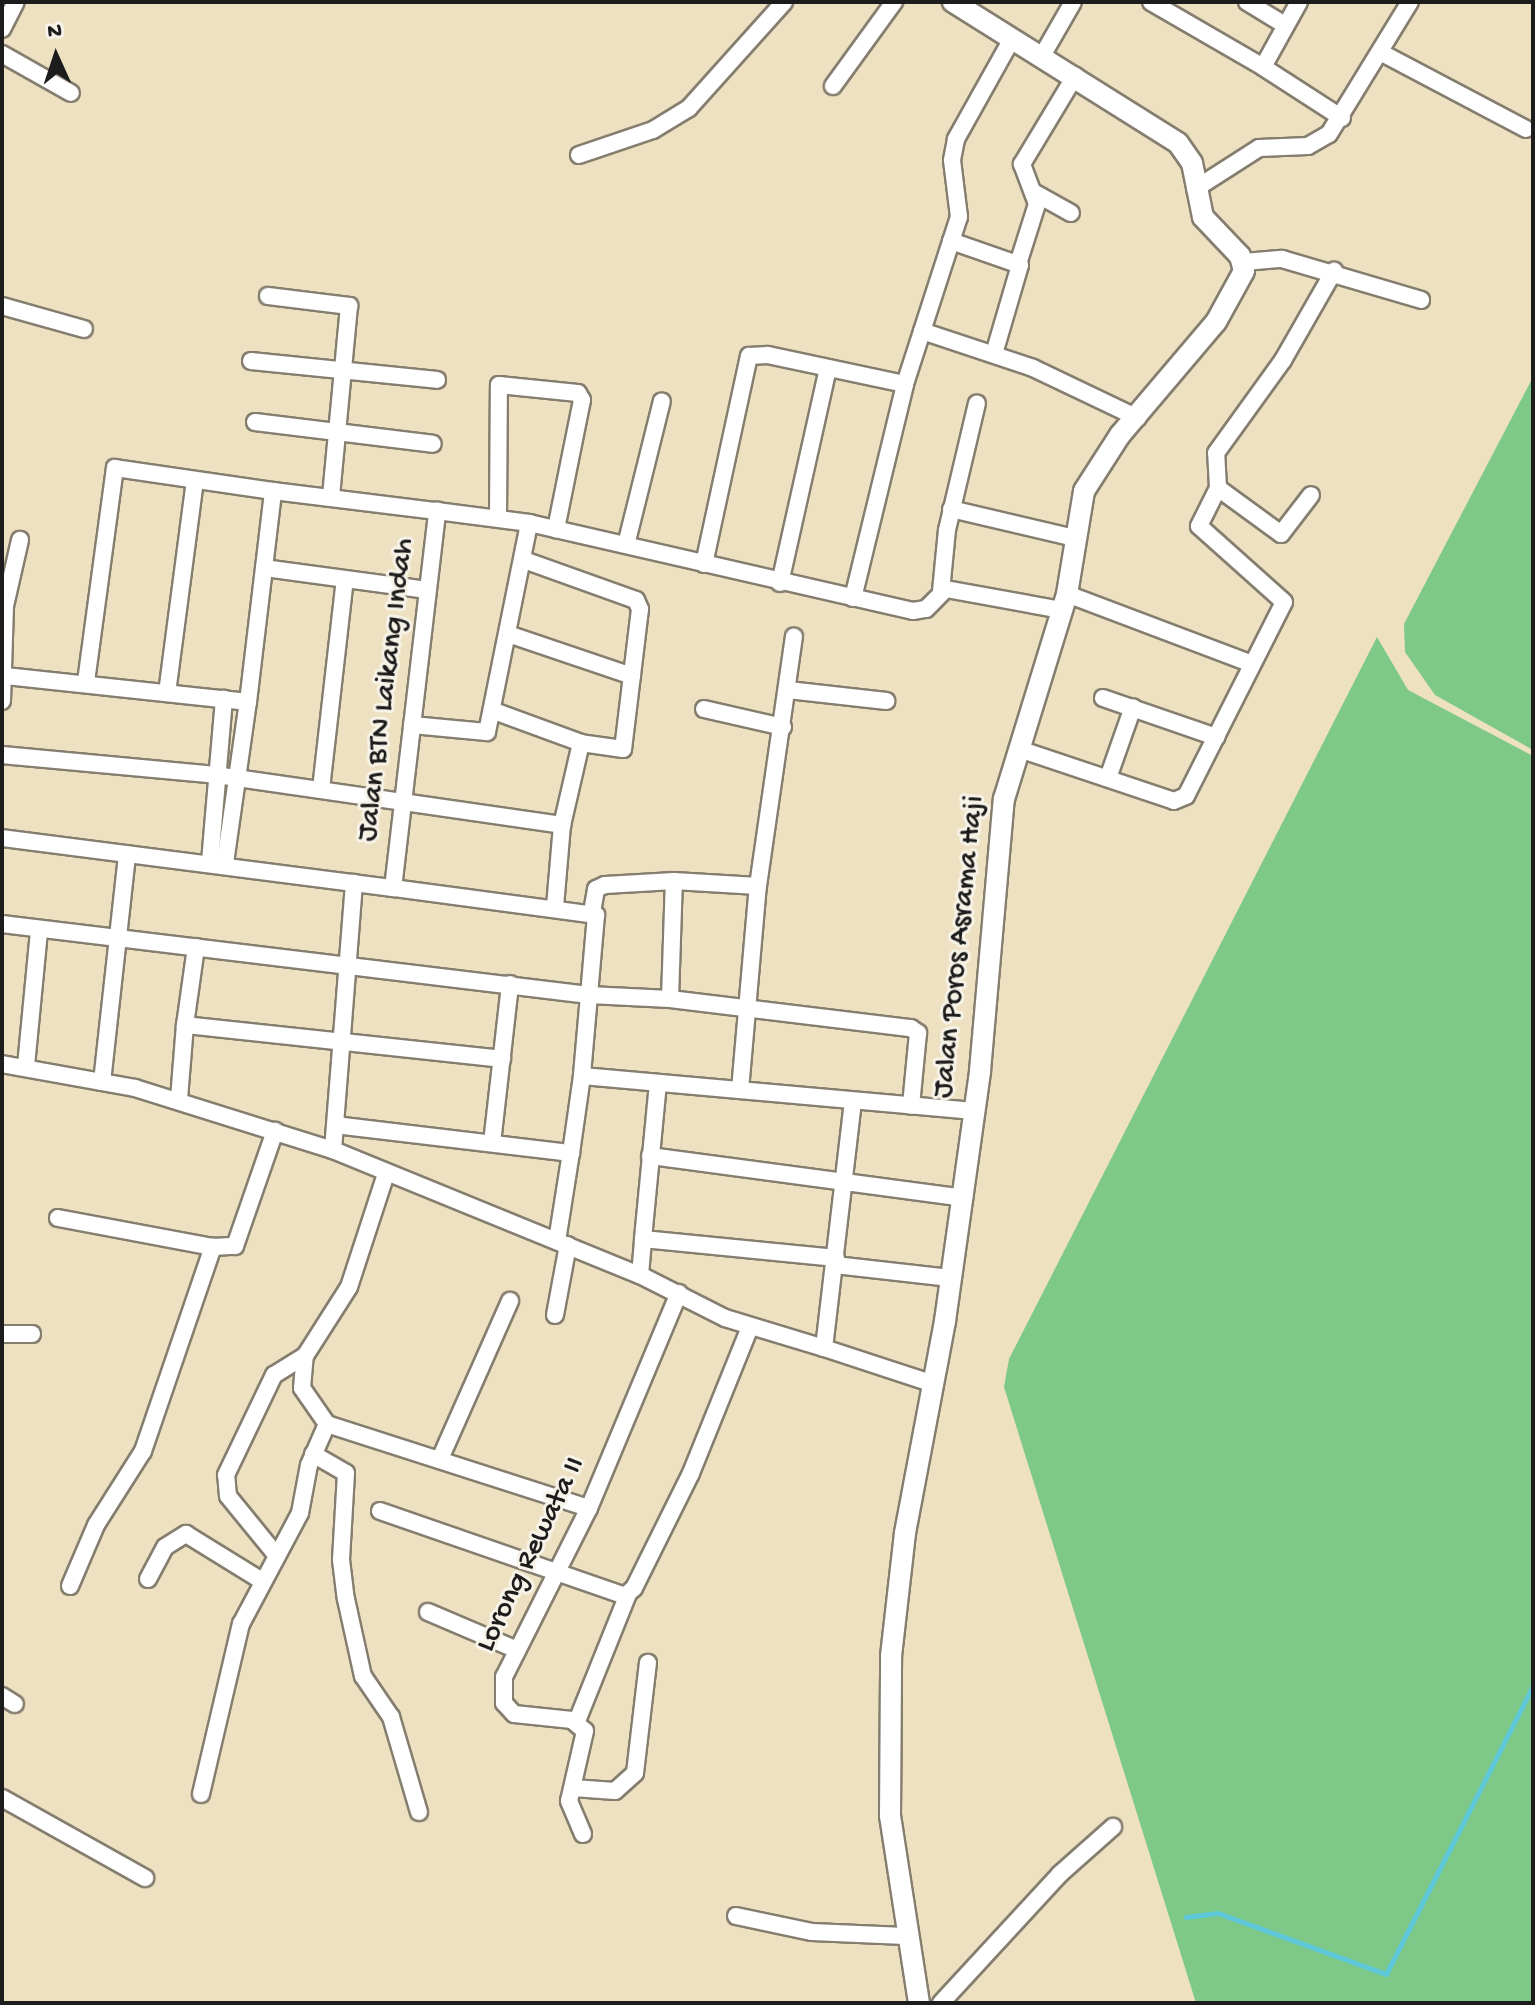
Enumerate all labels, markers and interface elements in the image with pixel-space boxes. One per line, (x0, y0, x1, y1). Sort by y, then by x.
north arrow (16, 16, 96, 96)
text: N (47, 19, 63, 45)
street label: Jalan BTN Laikang Indah (352, 536, 424, 844)
street label: Jalan Poros Asrama Haji (927, 794, 995, 1100)
street label: Lorong Rewata II (469, 1452, 595, 1658)

